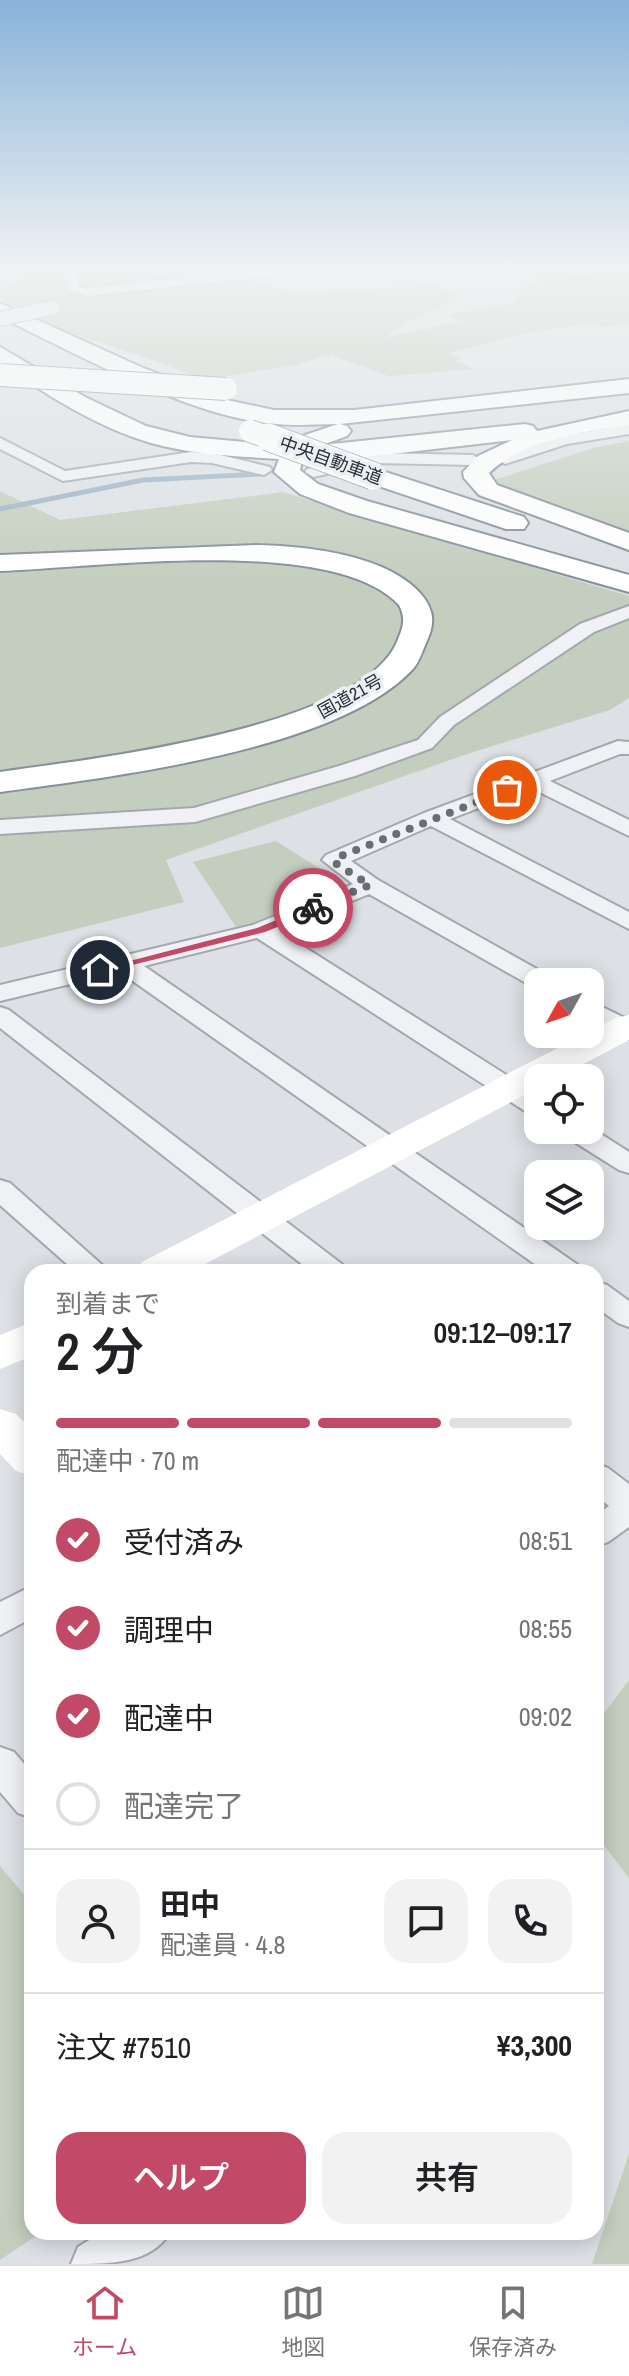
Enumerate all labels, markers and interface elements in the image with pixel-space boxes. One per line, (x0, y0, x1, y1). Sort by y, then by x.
street label: 中央自動車道 (276, 430, 386, 490)
street label: 国道21号 (313, 668, 387, 724)
pin (473, 756, 541, 824)
icon: bag (485, 768, 529, 812)
courier (273, 868, 353, 948)
icon: bike (291, 886, 335, 930)
pin (66, 936, 134, 1004)
icon: home (78, 948, 122, 992)
north arrow (524, 968, 604, 1048)
map controls (524, 968, 604, 1240)
button: locate (524, 1064, 604, 1144)
button: layers (524, 1160, 604, 1240)
text: 到着まで (56, 1286, 160, 1321)
text: 09:12–09:17 (433, 1312, 572, 1352)
text: 2 分 (56, 1316, 144, 1386)
text: 配達中 · 70 m (56, 1443, 199, 1478)
icon: check (56, 1518, 100, 1562)
text: 受付済み (124, 1522, 244, 1562)
text: 08:51 (519, 1523, 572, 1558)
icon: check (56, 1606, 100, 1650)
text: 調理中 (124, 1610, 214, 1650)
text: 08:55 (519, 1611, 572, 1646)
icon: check (56, 1694, 100, 1738)
text: 配達中 (124, 1698, 214, 1738)
text: 09:02 (519, 1699, 572, 1734)
text: 配達完了 (124, 1786, 244, 1826)
button: person (56, 1879, 140, 1963)
button: chat (384, 1879, 468, 1963)
button: phone (488, 1879, 572, 1963)
text: 田中 (160, 1884, 220, 1924)
text: 配達員 · 4.8 (160, 1927, 285, 1962)
text: ¥3,300 (497, 2025, 572, 2065)
text: 注文 #7510 (56, 2027, 191, 2067)
button: ヘルプ (56, 2132, 306, 2224)
button: 共有 (322, 2132, 572, 2224)
tab: ホーム (72, 2281, 137, 2362)
tab: 地図 (281, 2281, 325, 2362)
tab: 保存済み (469, 2281, 557, 2362)

